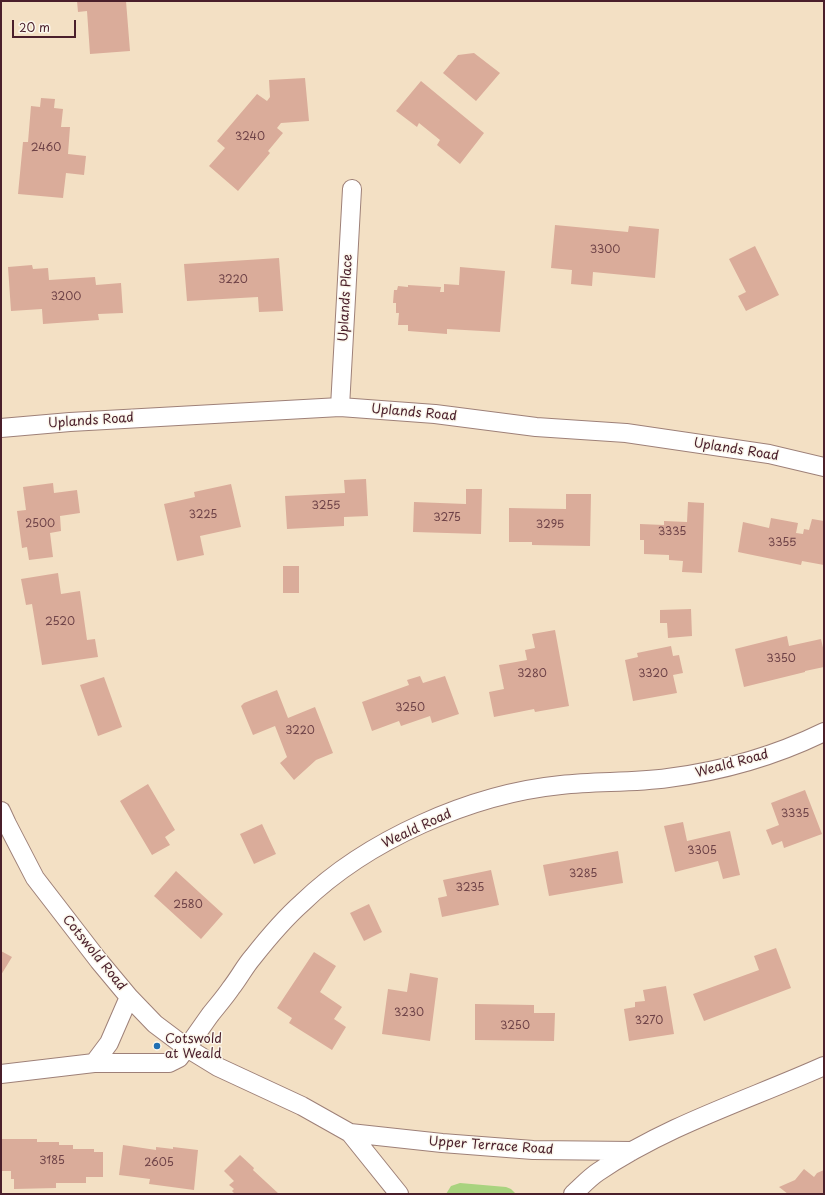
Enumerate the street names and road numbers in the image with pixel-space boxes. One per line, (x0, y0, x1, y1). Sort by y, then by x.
street label: Uplands Place (336, 254, 356, 342)
street label: Uplands Road (370, 401, 458, 425)
street label: Uplands Road (48, 410, 134, 432)
street label: Uplands Road (692, 436, 780, 464)
street label: Weald Road (694, 747, 770, 781)
street label: Weald Road (380, 806, 454, 852)
street label: Cotswold Road (59, 912, 129, 994)
street label: Upper Terrace Road (428, 1134, 554, 1158)

